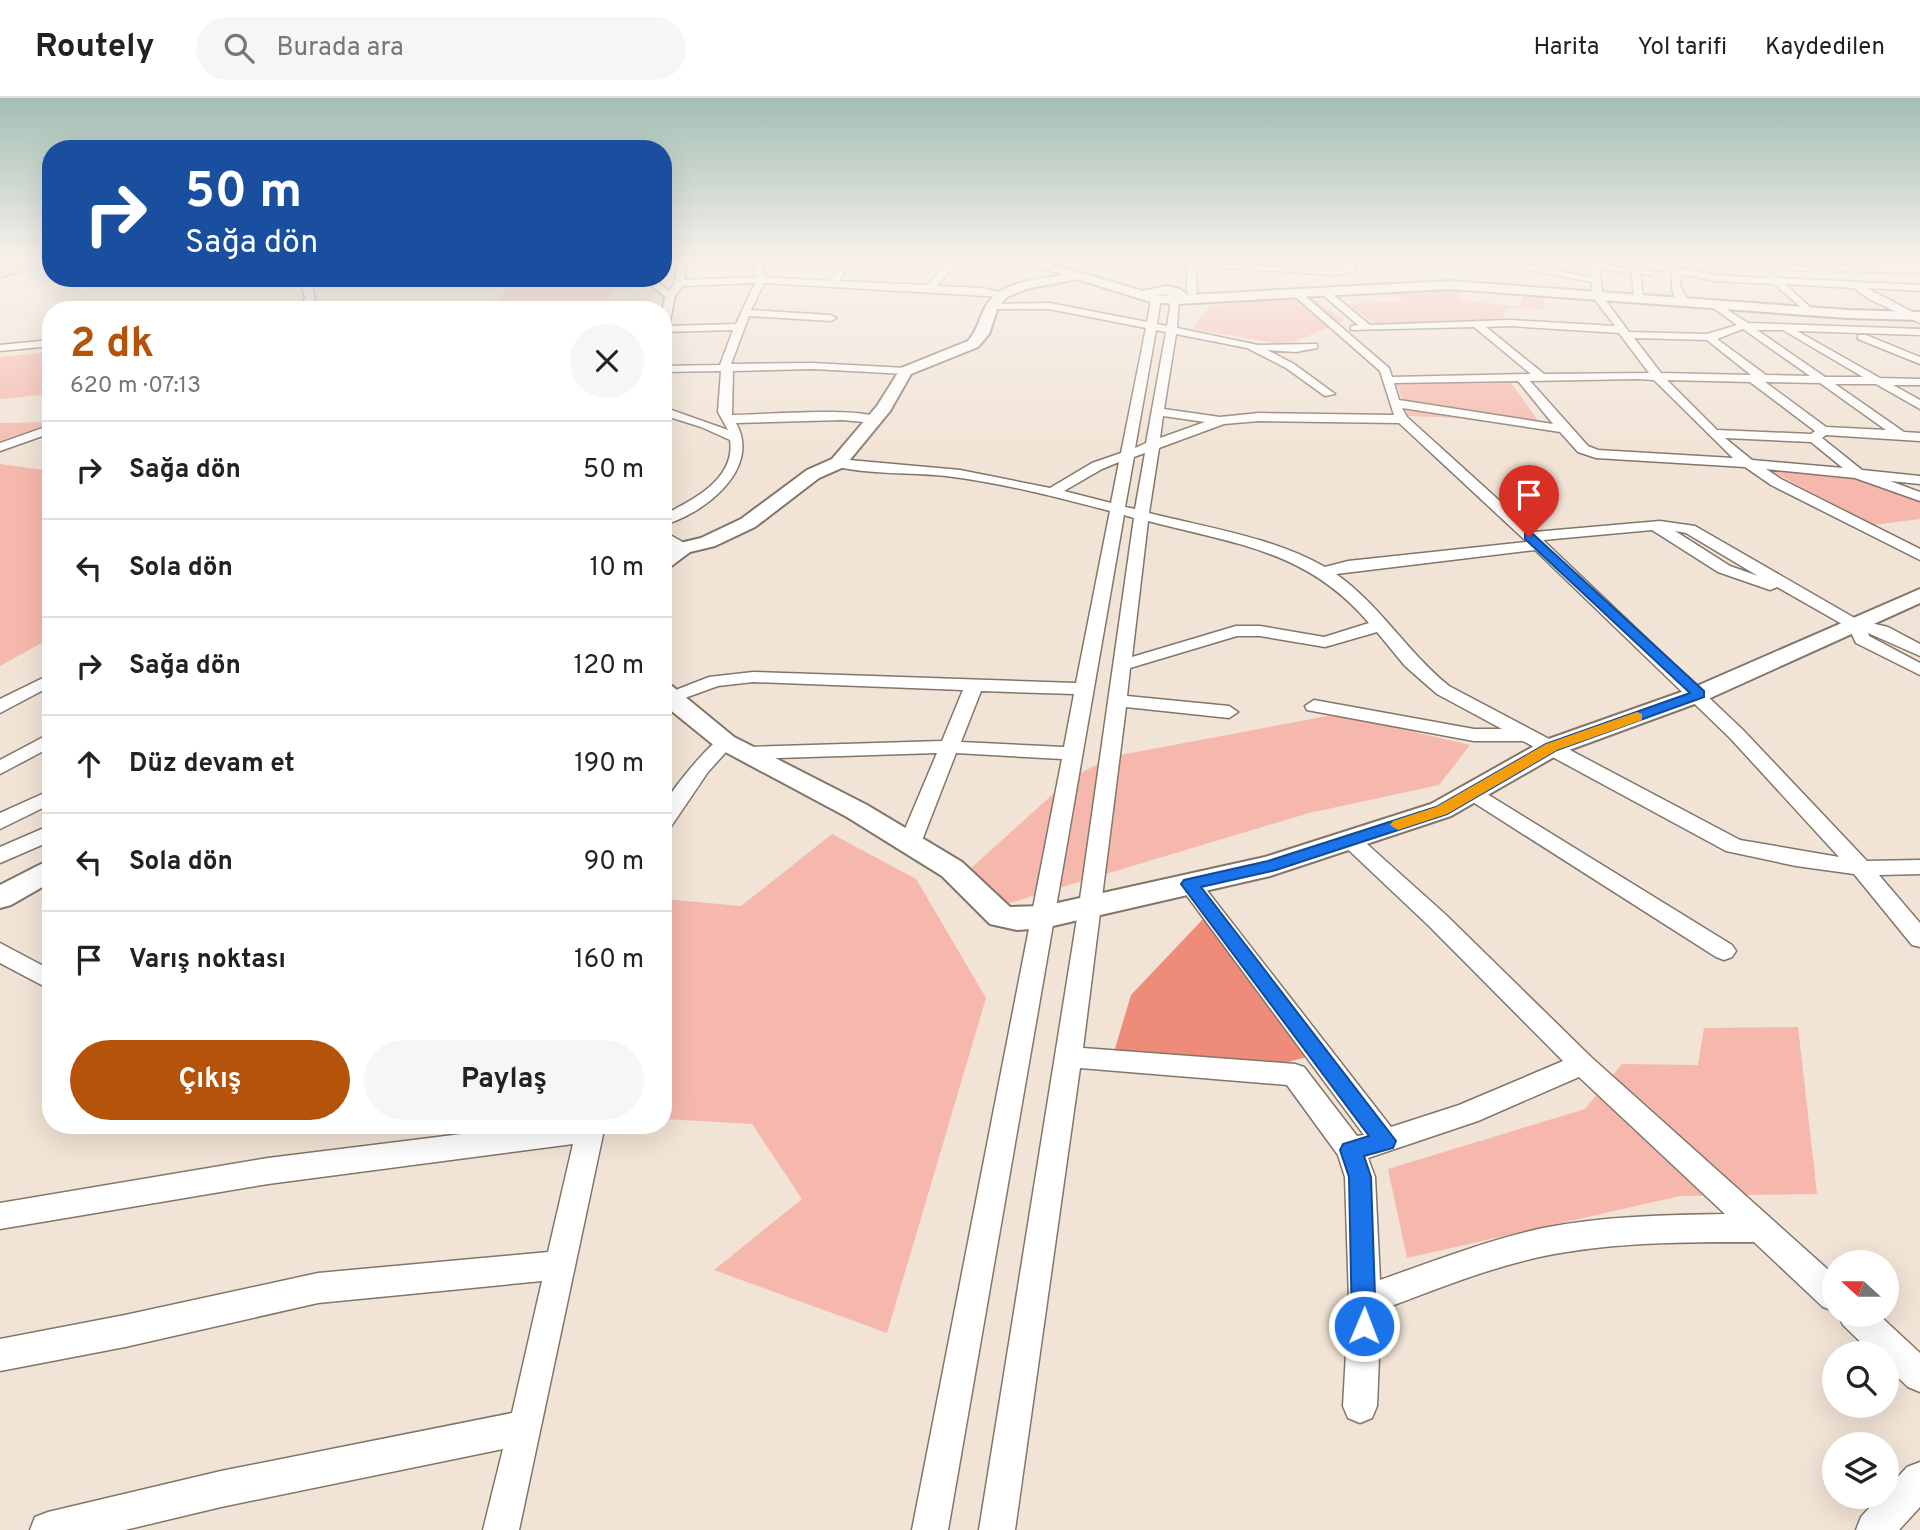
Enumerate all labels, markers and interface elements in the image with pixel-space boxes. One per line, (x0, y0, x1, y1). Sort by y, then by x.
search box (196, 17, 686, 80)
text: Routely (35, 27, 154, 69)
icon: search (220, 29, 258, 67)
text: Burada ara (276, 32, 404, 65)
text: Harita (1534, 33, 1599, 63)
text: Yol tarifi (1637, 33, 1727, 63)
text: Kaydedilen (1765, 33, 1885, 63)
text: 50 m (185, 163, 302, 225)
icon: right (70, 168, 161, 259)
text: Sağa dön (185, 224, 318, 264)
text: 2 dk (70, 319, 154, 372)
button: close (570, 324, 644, 398)
text: 620 m · 07:13 (70, 372, 201, 401)
icon: right (70, 451, 108, 489)
text: Sağa dön (129, 454, 241, 487)
text: 50 m (583, 454, 644, 487)
pin (1499, 465, 1559, 537)
icon: arrive (1510, 476, 1548, 514)
icon: left (70, 549, 108, 587)
text: Sola dön (129, 552, 233, 585)
text: 10 m (589, 552, 644, 585)
icon: right (70, 647, 108, 685)
text: Sağa dön (129, 650, 241, 683)
text: 120 m (574, 650, 644, 683)
icon: ahead (70, 745, 108, 783)
text: Düz devam et (129, 748, 295, 781)
text: 190 m (574, 748, 644, 781)
icon: left (70, 843, 108, 881)
text: Sola dön (129, 846, 233, 879)
text: 90 m (584, 846, 644, 879)
icon: arrive (70, 941, 108, 979)
text: Varış noktası (129, 944, 286, 977)
text: 160 m (574, 944, 644, 977)
button: Çıkış (70, 1040, 350, 1120)
button: Paylaş (364, 1040, 644, 1120)
north arrow (1822, 1250, 1899, 1326)
map controls (1822, 1250, 1899, 1509)
position arrow (1327, 1289, 1401, 1363)
button: search (1822, 1341, 1899, 1418)
button: layers (1822, 1432, 1899, 1509)

